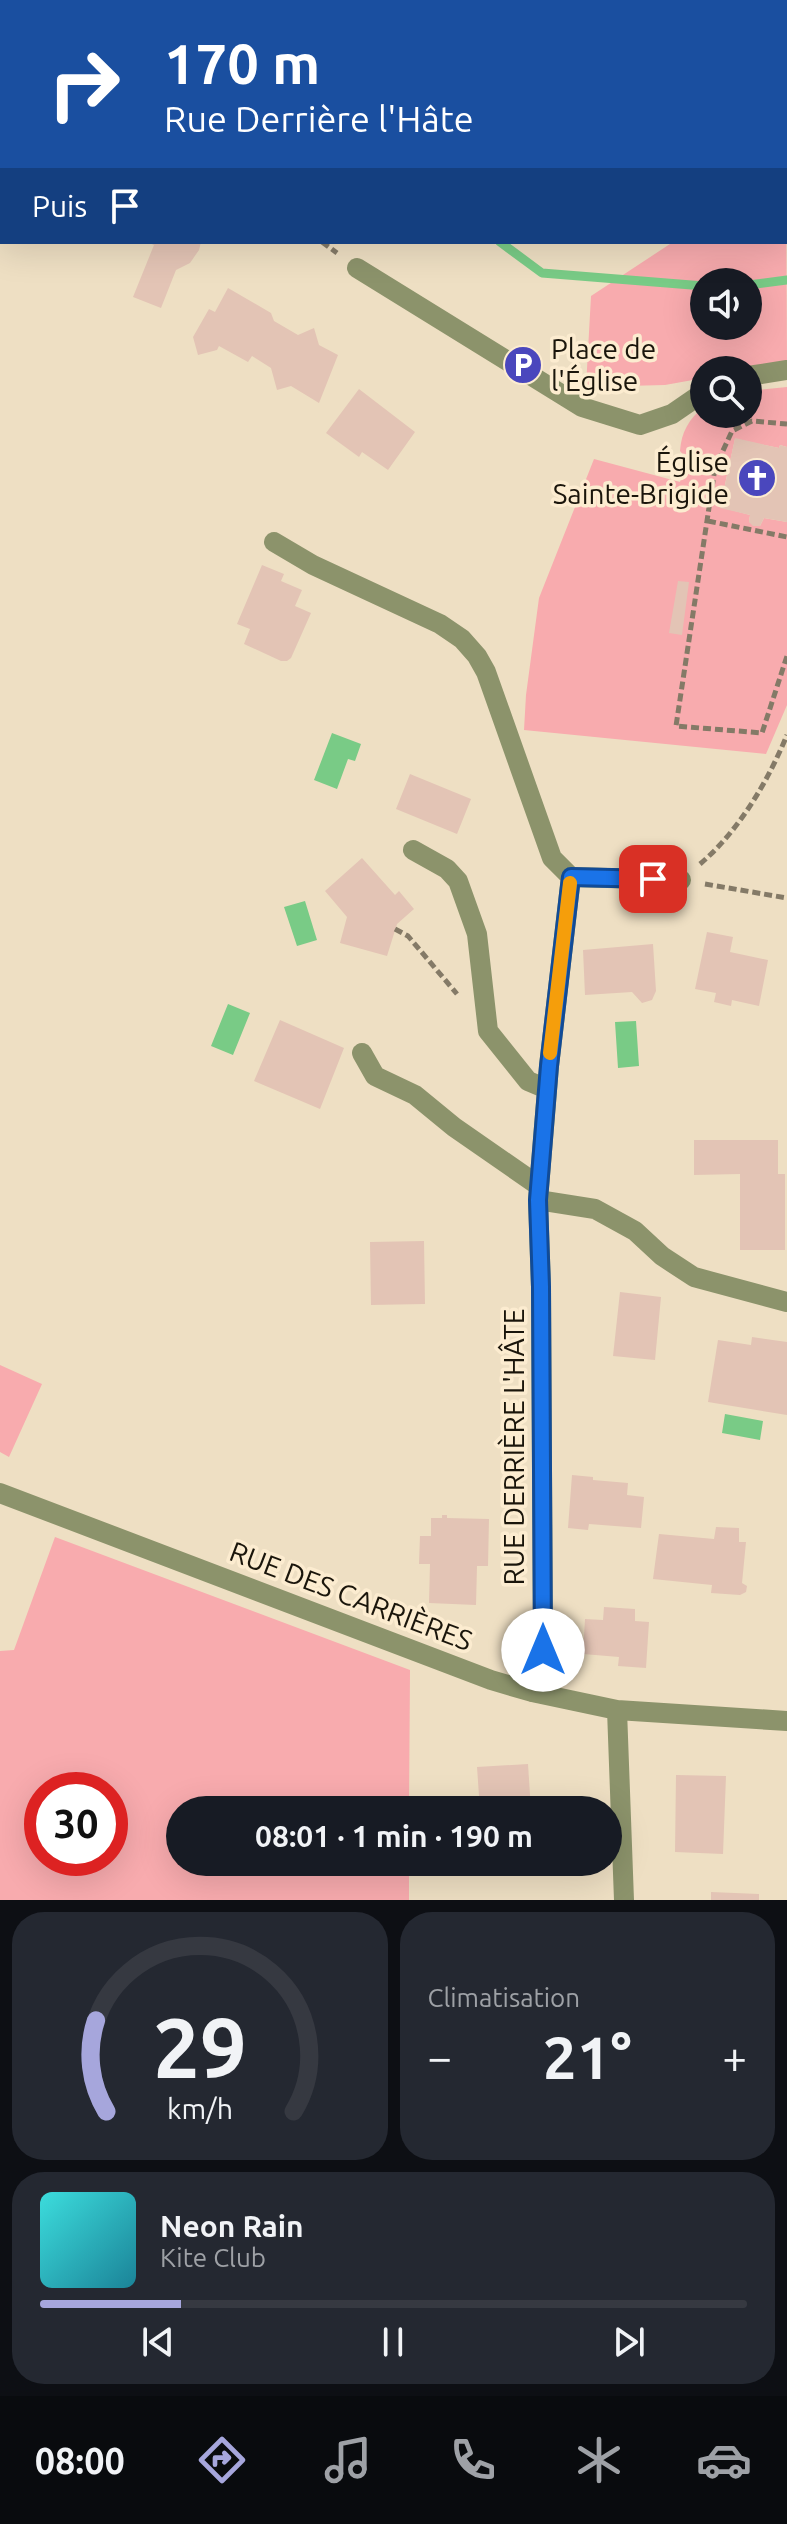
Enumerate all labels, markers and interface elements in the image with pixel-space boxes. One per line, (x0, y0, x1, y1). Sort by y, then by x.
icon: right (32, 32, 136, 136)
text: 170 m (164, 32, 320, 95)
text: Rue Derrière l'Hâte (164, 98, 474, 139)
icon: arrive (103, 184, 147, 228)
text: Puis (32, 189, 87, 223)
map controls (690, 268, 762, 428)
button: sound (690, 268, 762, 340)
place label: Place de l'Église (551, 333, 656, 396)
parking icon: Place de l'Église (502, 344, 544, 386)
button: search (690, 356, 762, 428)
place label: Église Sainte-Brigide (553, 445, 729, 509)
church icon: Église Sainte-Brigide (736, 457, 778, 499)
pin (619, 845, 687, 913)
icon: arrive (631, 857, 675, 901)
street label: RUE DERRIÈRE L'HÂTE (497, 1309, 529, 1585)
street label: RUE DES CARRIÈRES (226, 1534, 477, 1656)
position arrow (501, 1608, 585, 1692)
speed limit sign: 30 (24, 1772, 128, 1876)
text: 08:01 · 1 min · 190 m (255, 1819, 533, 1853)
text: Climatisation (428, 1983, 580, 2012)
text: 29 (153, 2000, 247, 2094)
text: 21° (543, 2023, 632, 2090)
text: − (428, 2032, 452, 2081)
text: + (722, 2032, 747, 2081)
text: km/h (167, 2092, 233, 2124)
text: Neon Rain (160, 2209, 304, 2243)
text: Kite Club (160, 2243, 266, 2272)
icon: previous (136, 2320, 180, 2364)
icon: pause (371, 2320, 415, 2364)
icon: next (607, 2320, 651, 2364)
icon: directions (194, 2432, 250, 2488)
icon: music (320, 2432, 376, 2488)
icon: phone (445, 2432, 501, 2488)
icon: climate (571, 2432, 627, 2488)
icon: car (696, 2432, 752, 2488)
text: 08:00 (35, 2440, 125, 2481)

